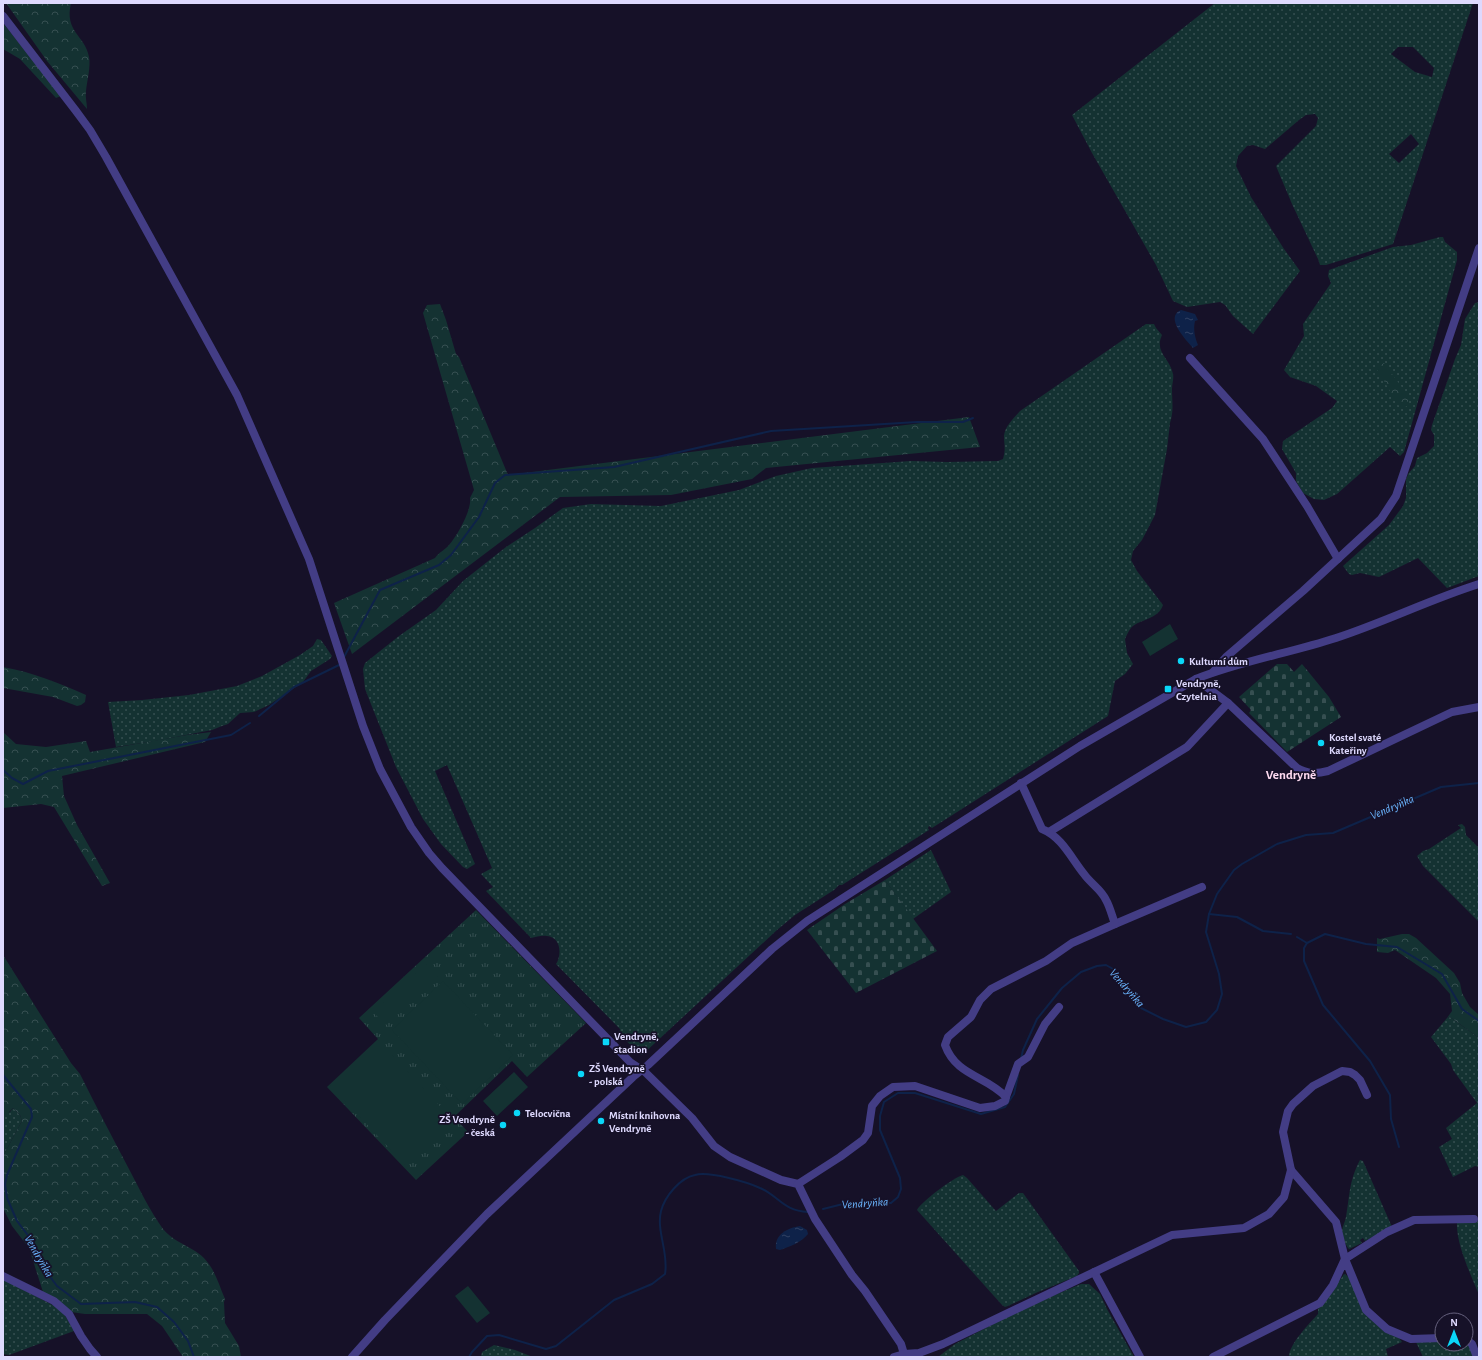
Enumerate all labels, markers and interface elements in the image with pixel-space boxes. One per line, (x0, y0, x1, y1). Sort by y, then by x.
marker: Kulturní dům (1176, 656, 1186, 666)
place label: Kulturní dům (1189, 656, 1248, 667)
place label: Vendryně, Czytelnia (1176, 678, 1221, 702)
marker: Vendryně, Czytelnia (1163, 684, 1173, 694)
place label: Kostel svaté Kateřiny (1329, 732, 1381, 756)
marker: Kostel svaté Kateřiny (1316, 738, 1326, 748)
district label: Vendryně (1266, 769, 1316, 782)
water label: Vendryňka (1368, 792, 1416, 822)
water label: Vendryňka (1107, 967, 1147, 1009)
place label: Vendryně, stadion (614, 1031, 659, 1055)
marker: Vendryně, stadion (601, 1037, 611, 1047)
place label: ZŠ Vendryně - polská (589, 1062, 645, 1087)
marker: ZŠ Vendryně - polská (576, 1069, 586, 1079)
marker: Telocvična (512, 1108, 522, 1118)
place label: Telocvična (525, 1108, 571, 1119)
place label: Místní knihovna Vendryně (609, 1110, 681, 1134)
place label: ZŠ Vendryně - česká (439, 1113, 496, 1138)
marker: Místní knihovna Vendryně (596, 1116, 606, 1126)
marker: ZŠ Vendryně - česká (498, 1120, 508, 1130)
water label: Vendryňka (841, 1195, 889, 1211)
water label: Vendryňka (22, 1233, 56, 1279)
north arrow (1434, 1312, 1474, 1352)
text: N (1450, 1317, 1458, 1328)

